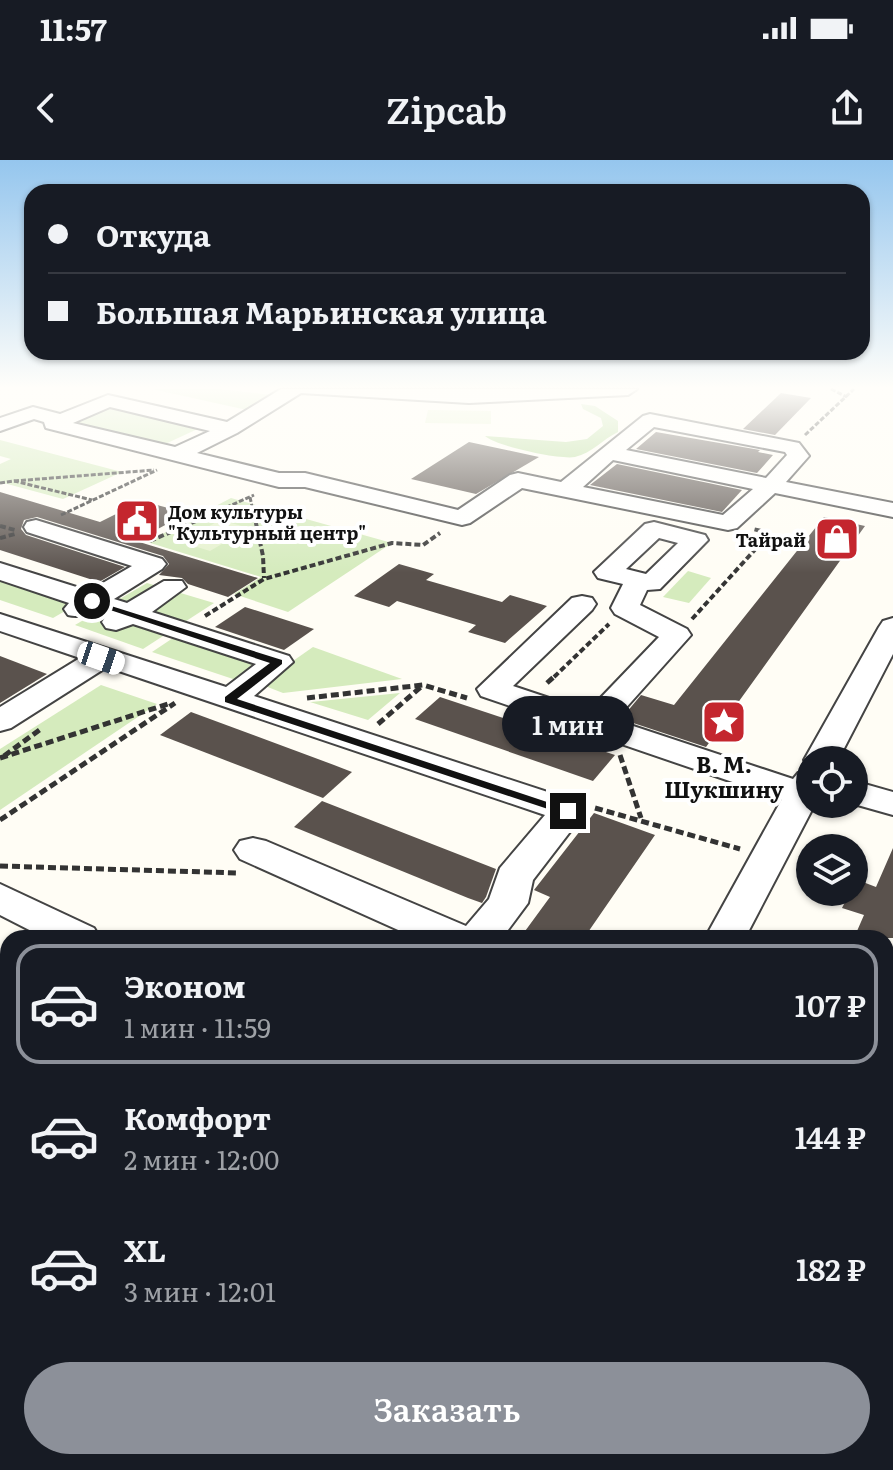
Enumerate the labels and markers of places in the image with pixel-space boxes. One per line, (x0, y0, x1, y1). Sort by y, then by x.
public building icon: Дом культуры "Культурный центр" (113, 497, 161, 545)
place label: Дом культуры "Культурный центр" (168, 498, 366, 546)
shop icon: Тайрай (813, 515, 861, 563)
place label: Тайрай (735, 526, 806, 553)
place icon: В. М. Шукшину (700, 698, 748, 746)
place label: В. М. Шукшину (664, 747, 784, 805)

